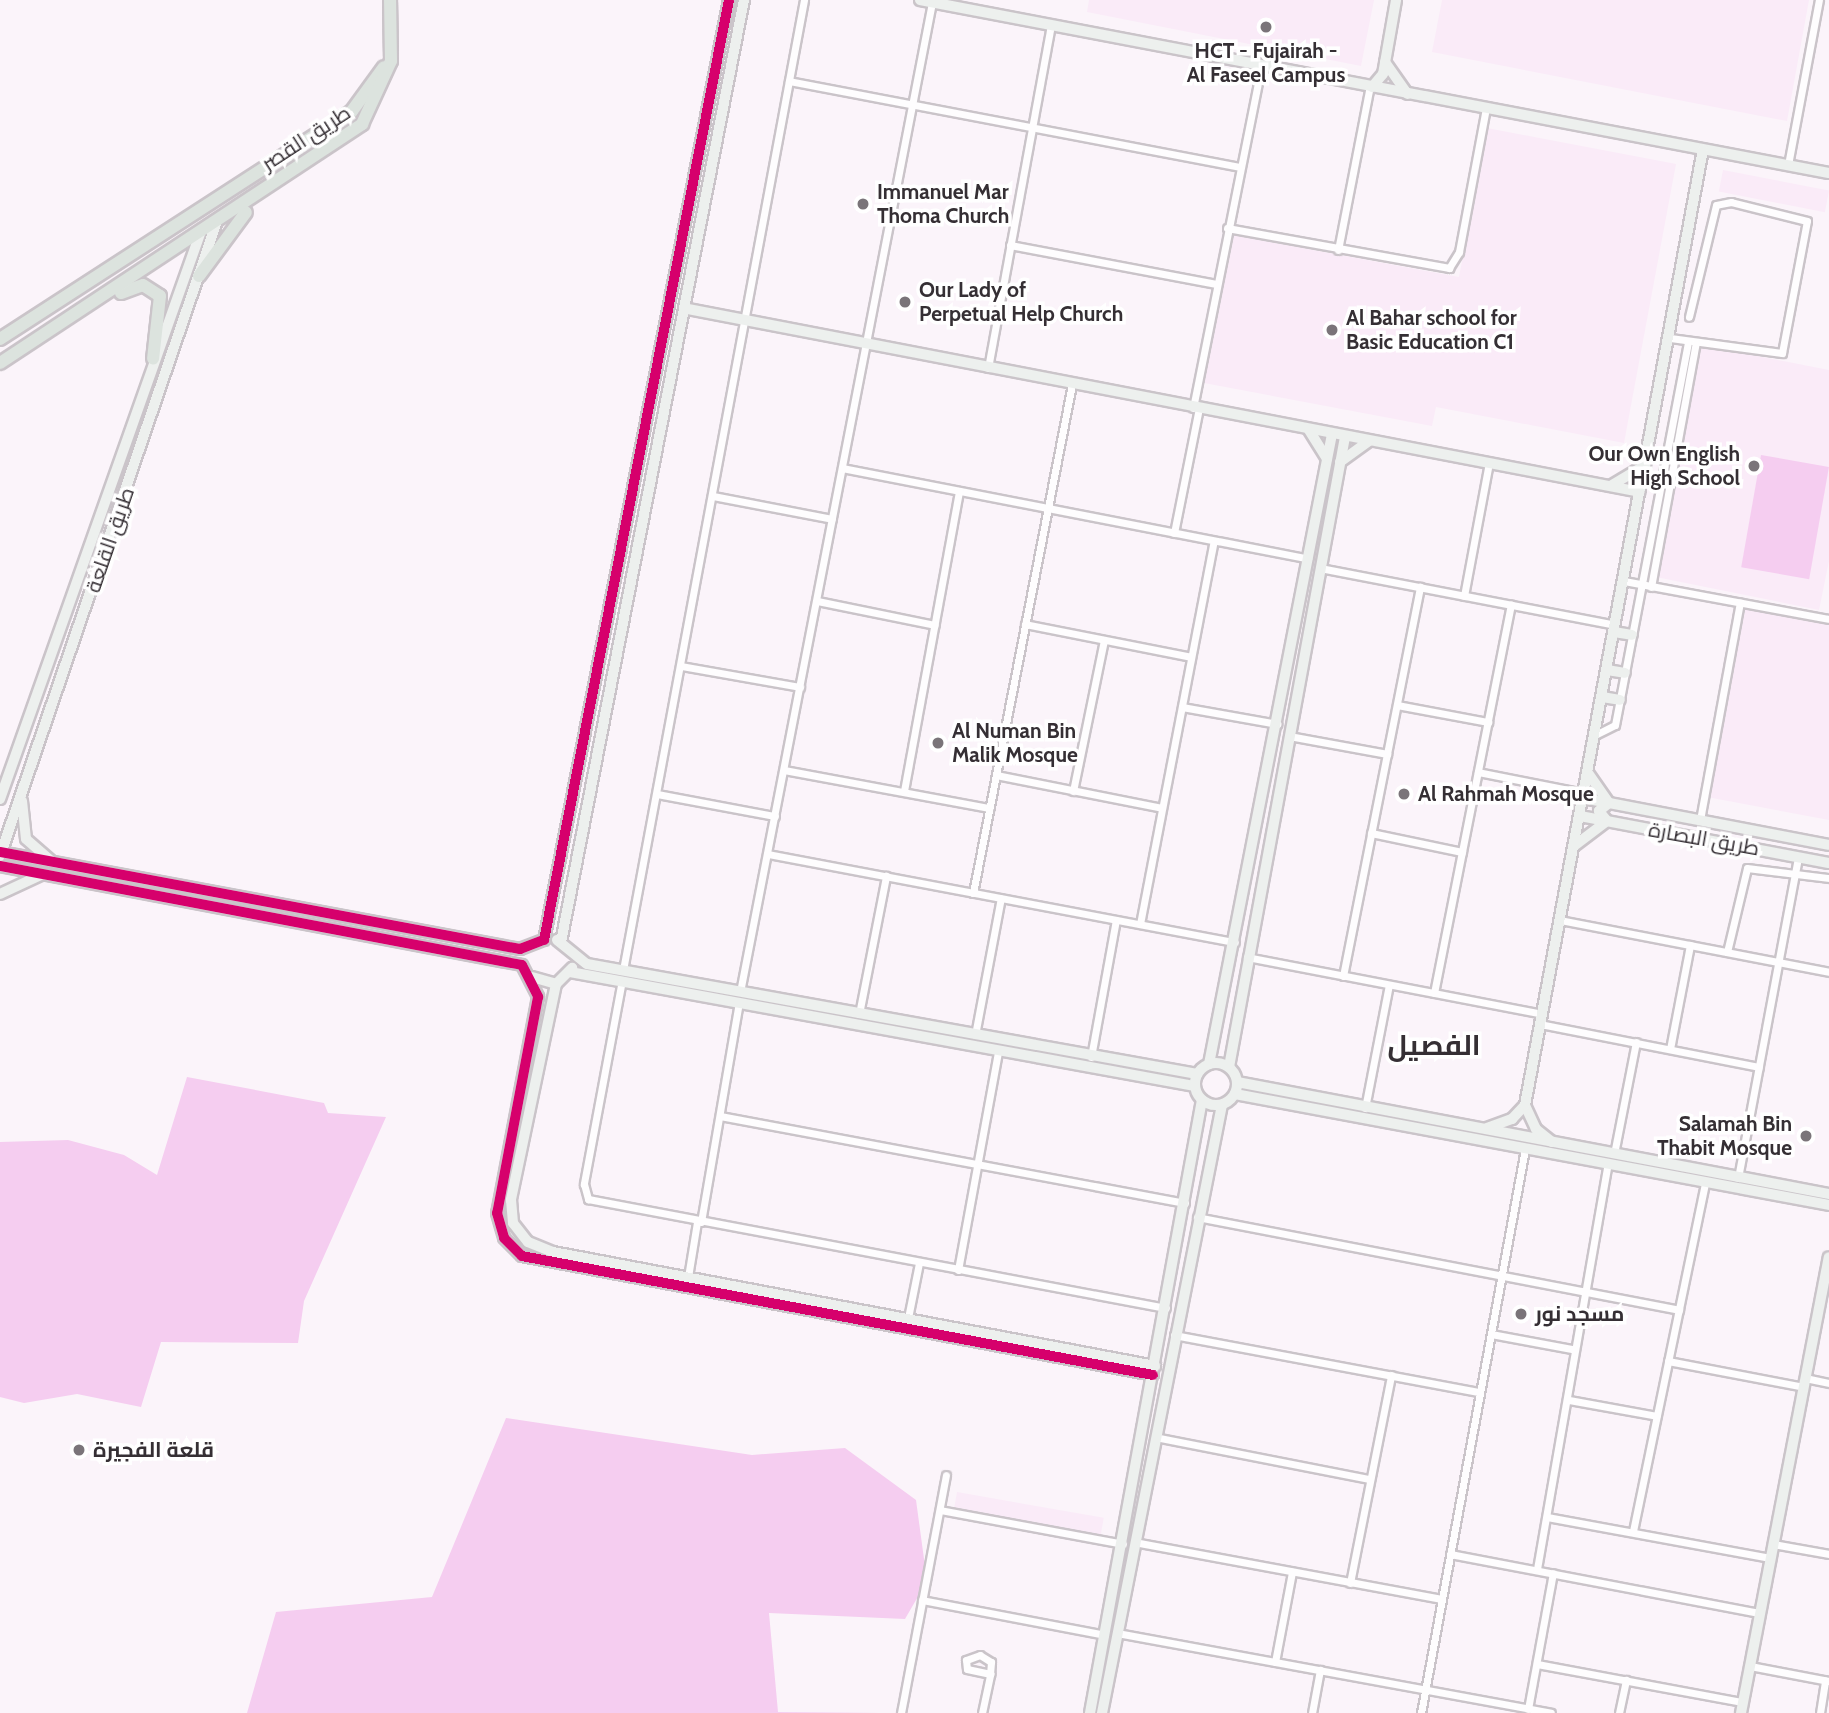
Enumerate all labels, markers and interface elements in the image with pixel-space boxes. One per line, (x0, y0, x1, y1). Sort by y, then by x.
marker: HCT - Fujairah - Al Faseel Campus (1258, 19, 1274, 35)
place label: HCT - Fujairah - Al Faseel Campus (1187, 38, 1345, 88)
street label: طريق القصر (257, 100, 355, 176)
place label: Immanuel Mar Thoma Church (877, 179, 1009, 229)
marker: Immanuel Mar Thoma Church (855, 196, 871, 212)
place label: Our Lady of Perpetual Help Church (919, 277, 1123, 327)
marker: Our Lady of Perpetual Help Church (897, 294, 913, 310)
place label: Al Bahar school for Basic Education C1 (1346, 305, 1517, 355)
marker: Al Bahar school for Basic Education C1 (1324, 322, 1340, 338)
place label: Our Own English High School (1588, 441, 1740, 491)
marker: Our Own English High School (1746, 458, 1762, 474)
street label: طريق القلعة (80, 484, 140, 596)
place label: Al Numan Bin Malik Mosque (952, 718, 1078, 768)
marker: Al Numan Bin Malik Mosque (930, 735, 946, 751)
place label: Al Rahmah Mosque (1418, 781, 1594, 807)
marker: Al Rahmah Mosque (1396, 786, 1412, 802)
street label: طريق البصارة (1647, 817, 1761, 861)
district label: الفصيل (1387, 1028, 1481, 1062)
place label: Salamah Bin Thabit Mosque (1657, 1111, 1792, 1161)
marker: Salamah Bin Thabit Mosque (1798, 1128, 1814, 1144)
place label: مسجد نور (1535, 1301, 1624, 1327)
marker: مسجد نور (1513, 1306, 1529, 1322)
place label: قلعة الفجيرة (93, 1437, 214, 1463)
marker: قلعة الفجيرة (71, 1442, 87, 1458)

